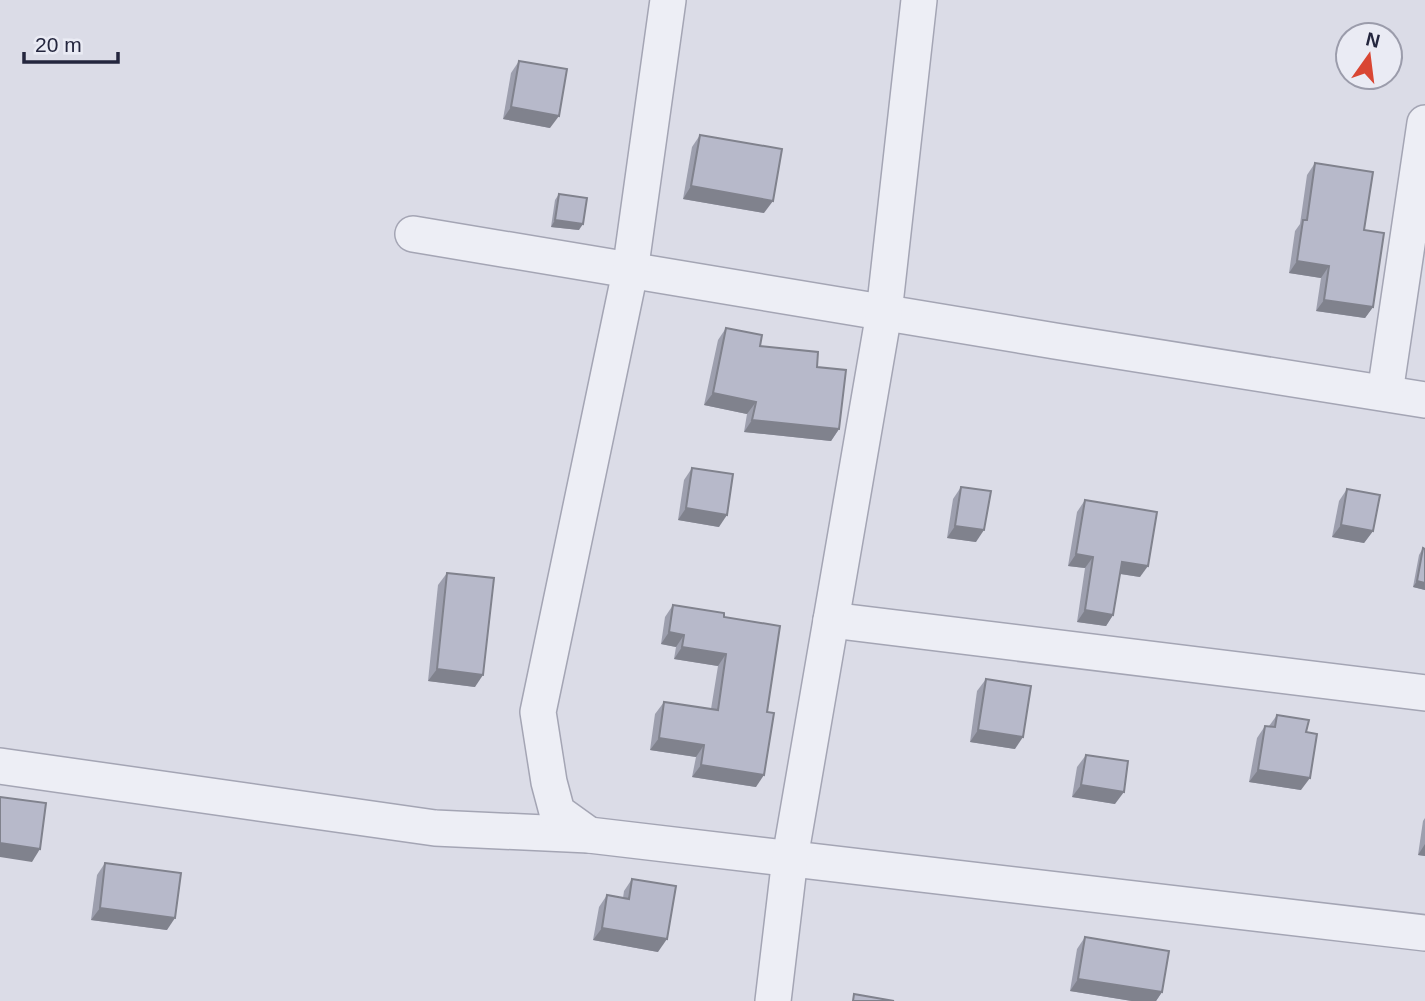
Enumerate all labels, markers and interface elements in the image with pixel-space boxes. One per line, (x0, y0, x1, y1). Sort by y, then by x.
scale bar (24, 21, 119, 65)
north arrow (1334, 21, 1404, 91)
text: N (1364, 28, 1382, 52)
text: 20 m (35, 33, 82, 56)

